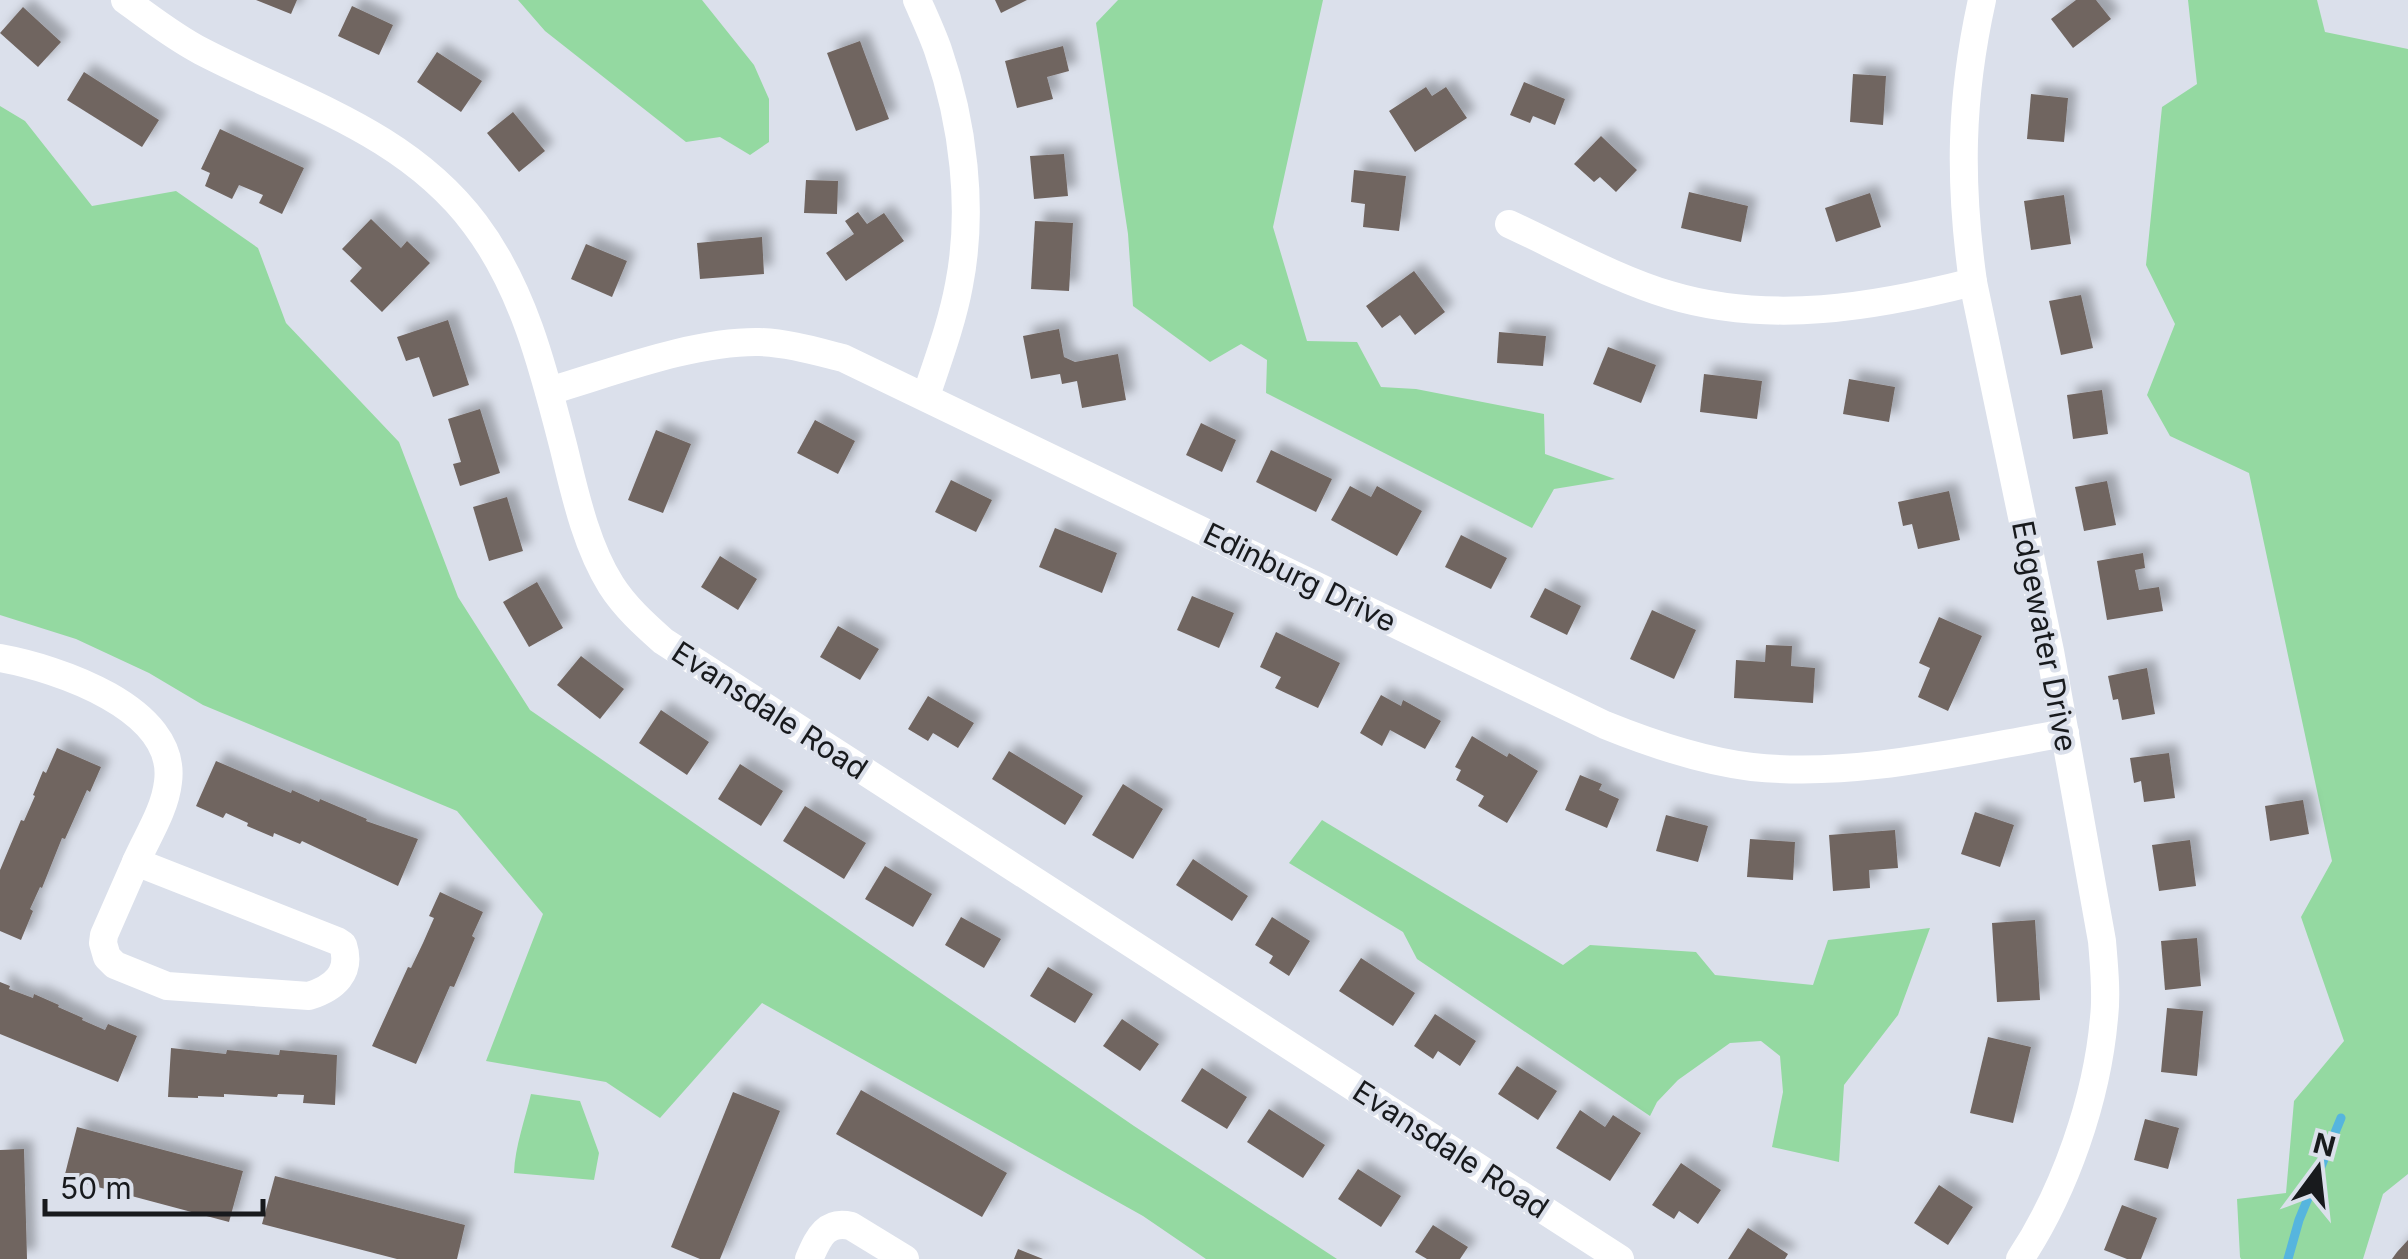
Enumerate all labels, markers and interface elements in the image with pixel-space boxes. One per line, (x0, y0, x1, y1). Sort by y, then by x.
street label: Edinburg Drive (1198, 515, 1402, 639)
street label: Edgewater Drive (2005, 518, 2085, 754)
street label: Evansdale Road (665, 633, 875, 787)
street label: Evansdale Road (1346, 1072, 1556, 1226)
north arrow (2268, 1119, 2368, 1219)
text: N (2310, 1126, 2339, 1164)
scale bar (45, 1154, 262, 1216)
text: 50 m (60, 1170, 132, 1206)

